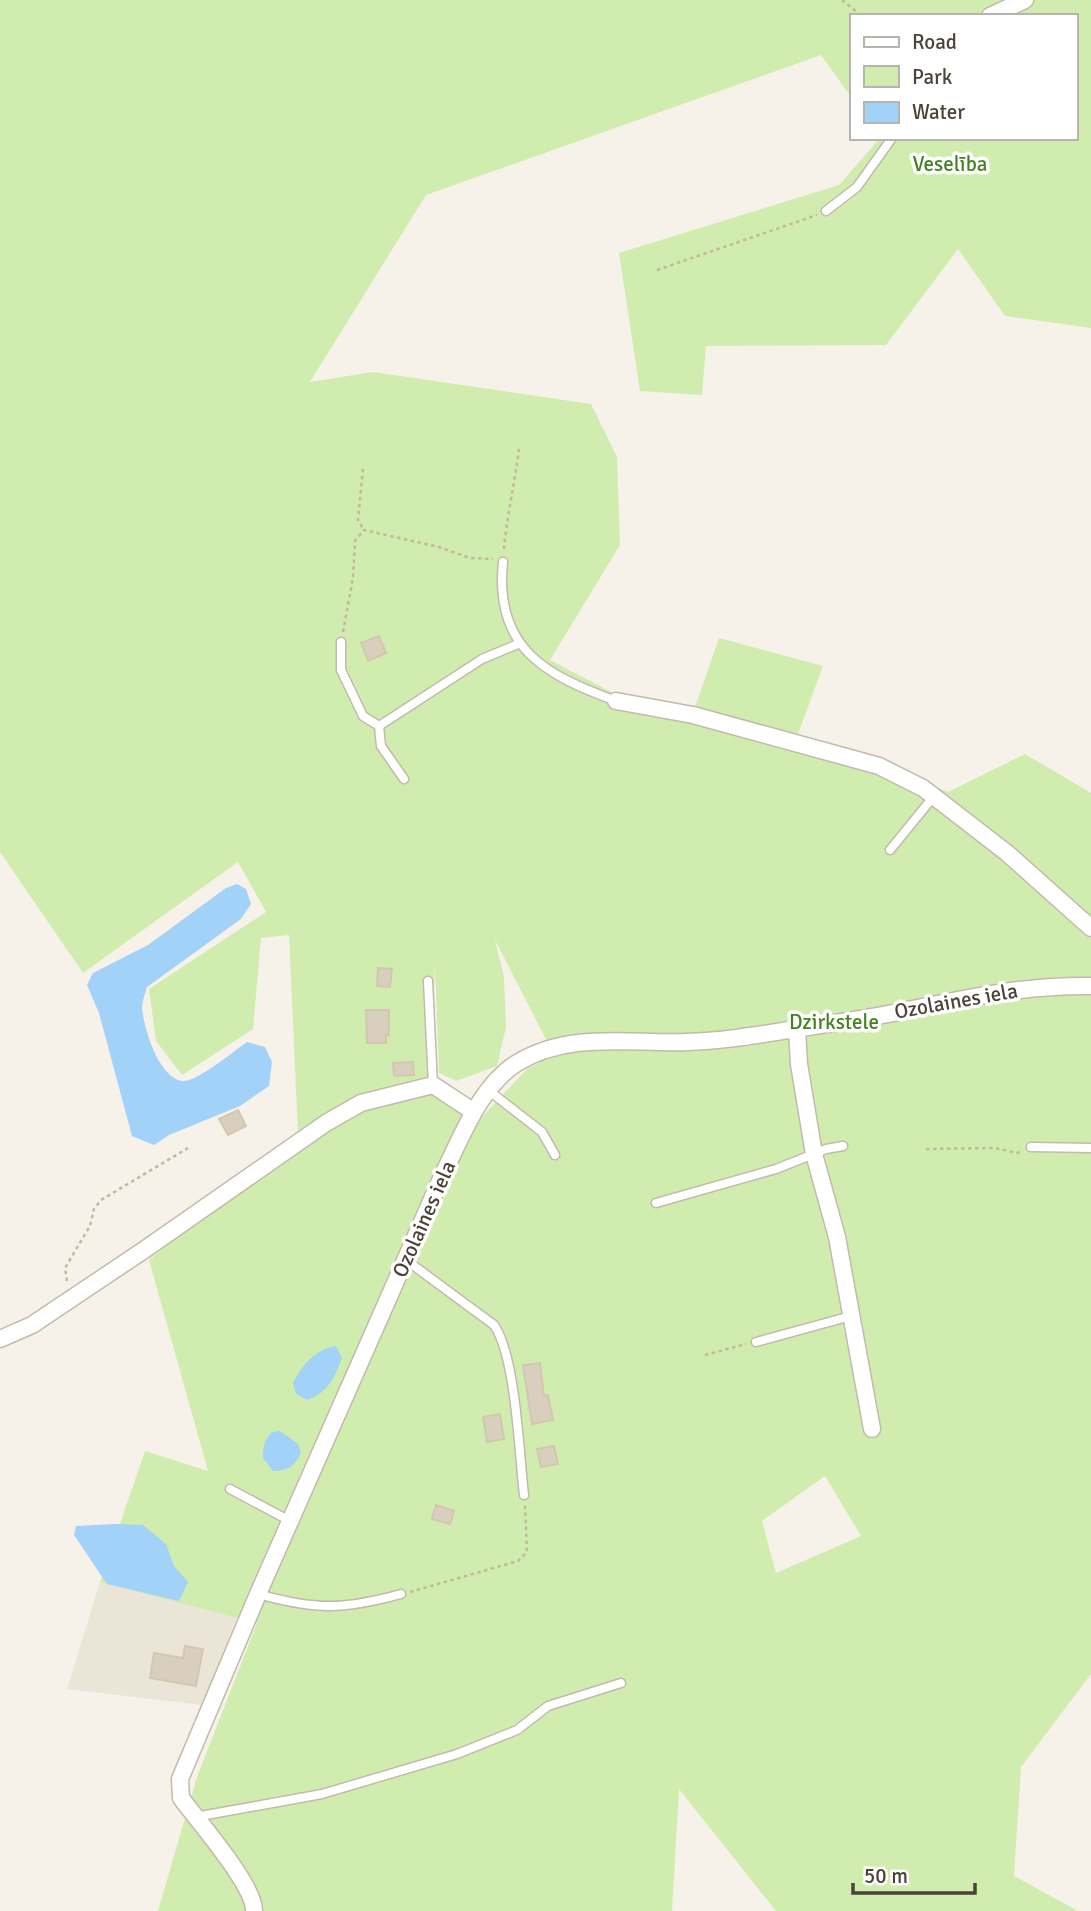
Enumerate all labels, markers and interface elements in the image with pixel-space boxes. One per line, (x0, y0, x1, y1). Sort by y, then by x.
legend (850, 14, 1077, 140)
text: Road (912, 29, 957, 55)
text: Park (912, 64, 953, 90)
text: Water (912, 99, 965, 125)
park label: Veselība (913, 151, 987, 177)
street label: Ozolaines iela (892, 977, 1020, 1025)
park label: Dzirkstele (789, 1009, 879, 1035)
street label: Ozolaines iela (387, 1157, 461, 1281)
scale bar (853, 1852, 976, 1896)
text: 50 m (864, 1863, 908, 1889)

